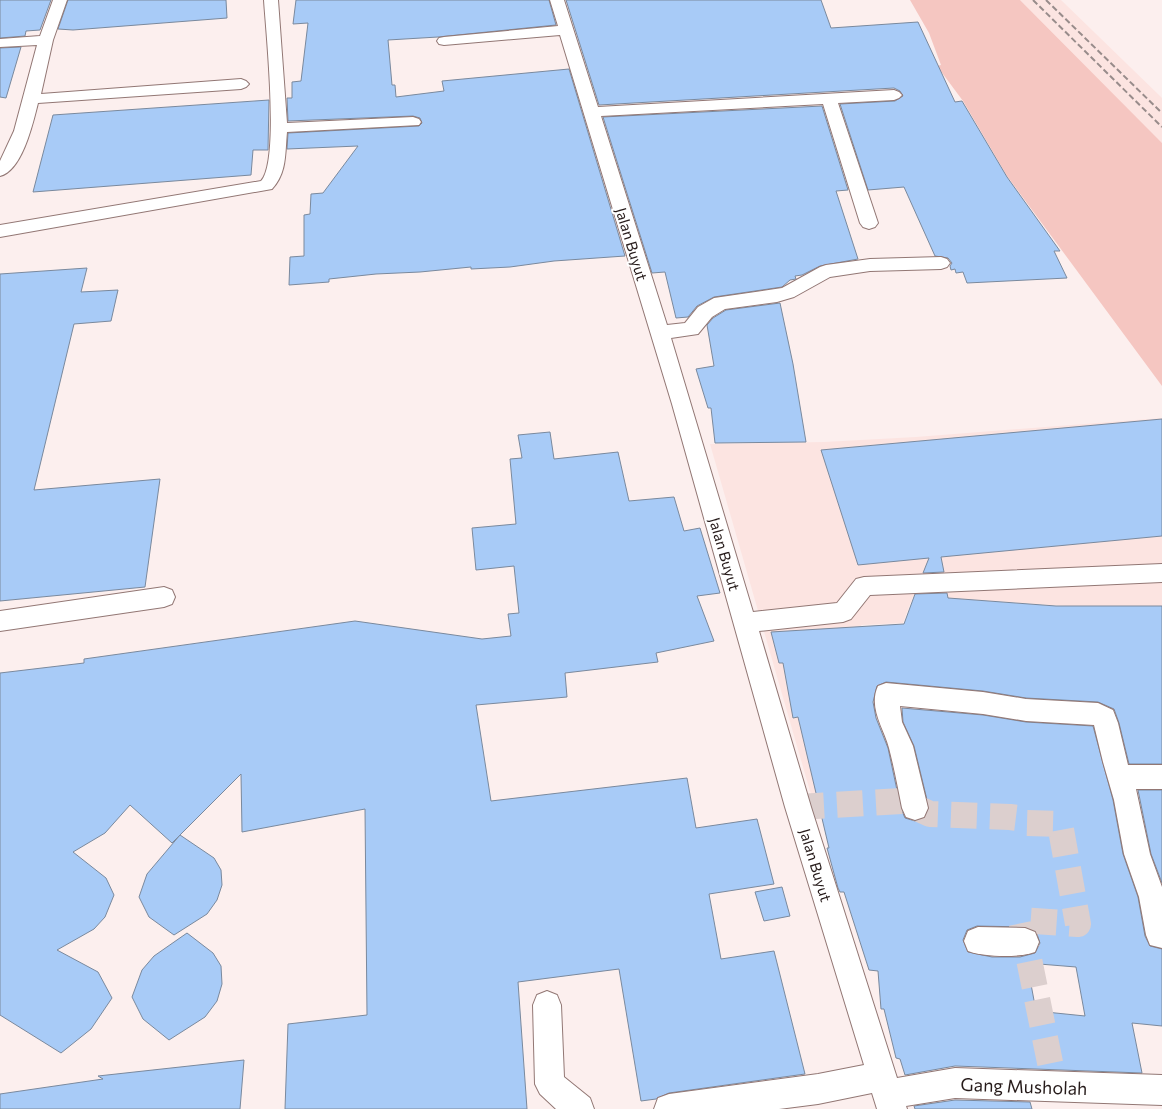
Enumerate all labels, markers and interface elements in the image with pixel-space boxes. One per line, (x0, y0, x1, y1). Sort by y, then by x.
street label: Jalan Buyut (612, 205, 652, 283)
street label: Jalan Buyut (706, 515, 744, 593)
street label: Jalan Buyut (796, 826, 836, 904)
street label: Gang Musholah (960, 1073, 1088, 1099)

